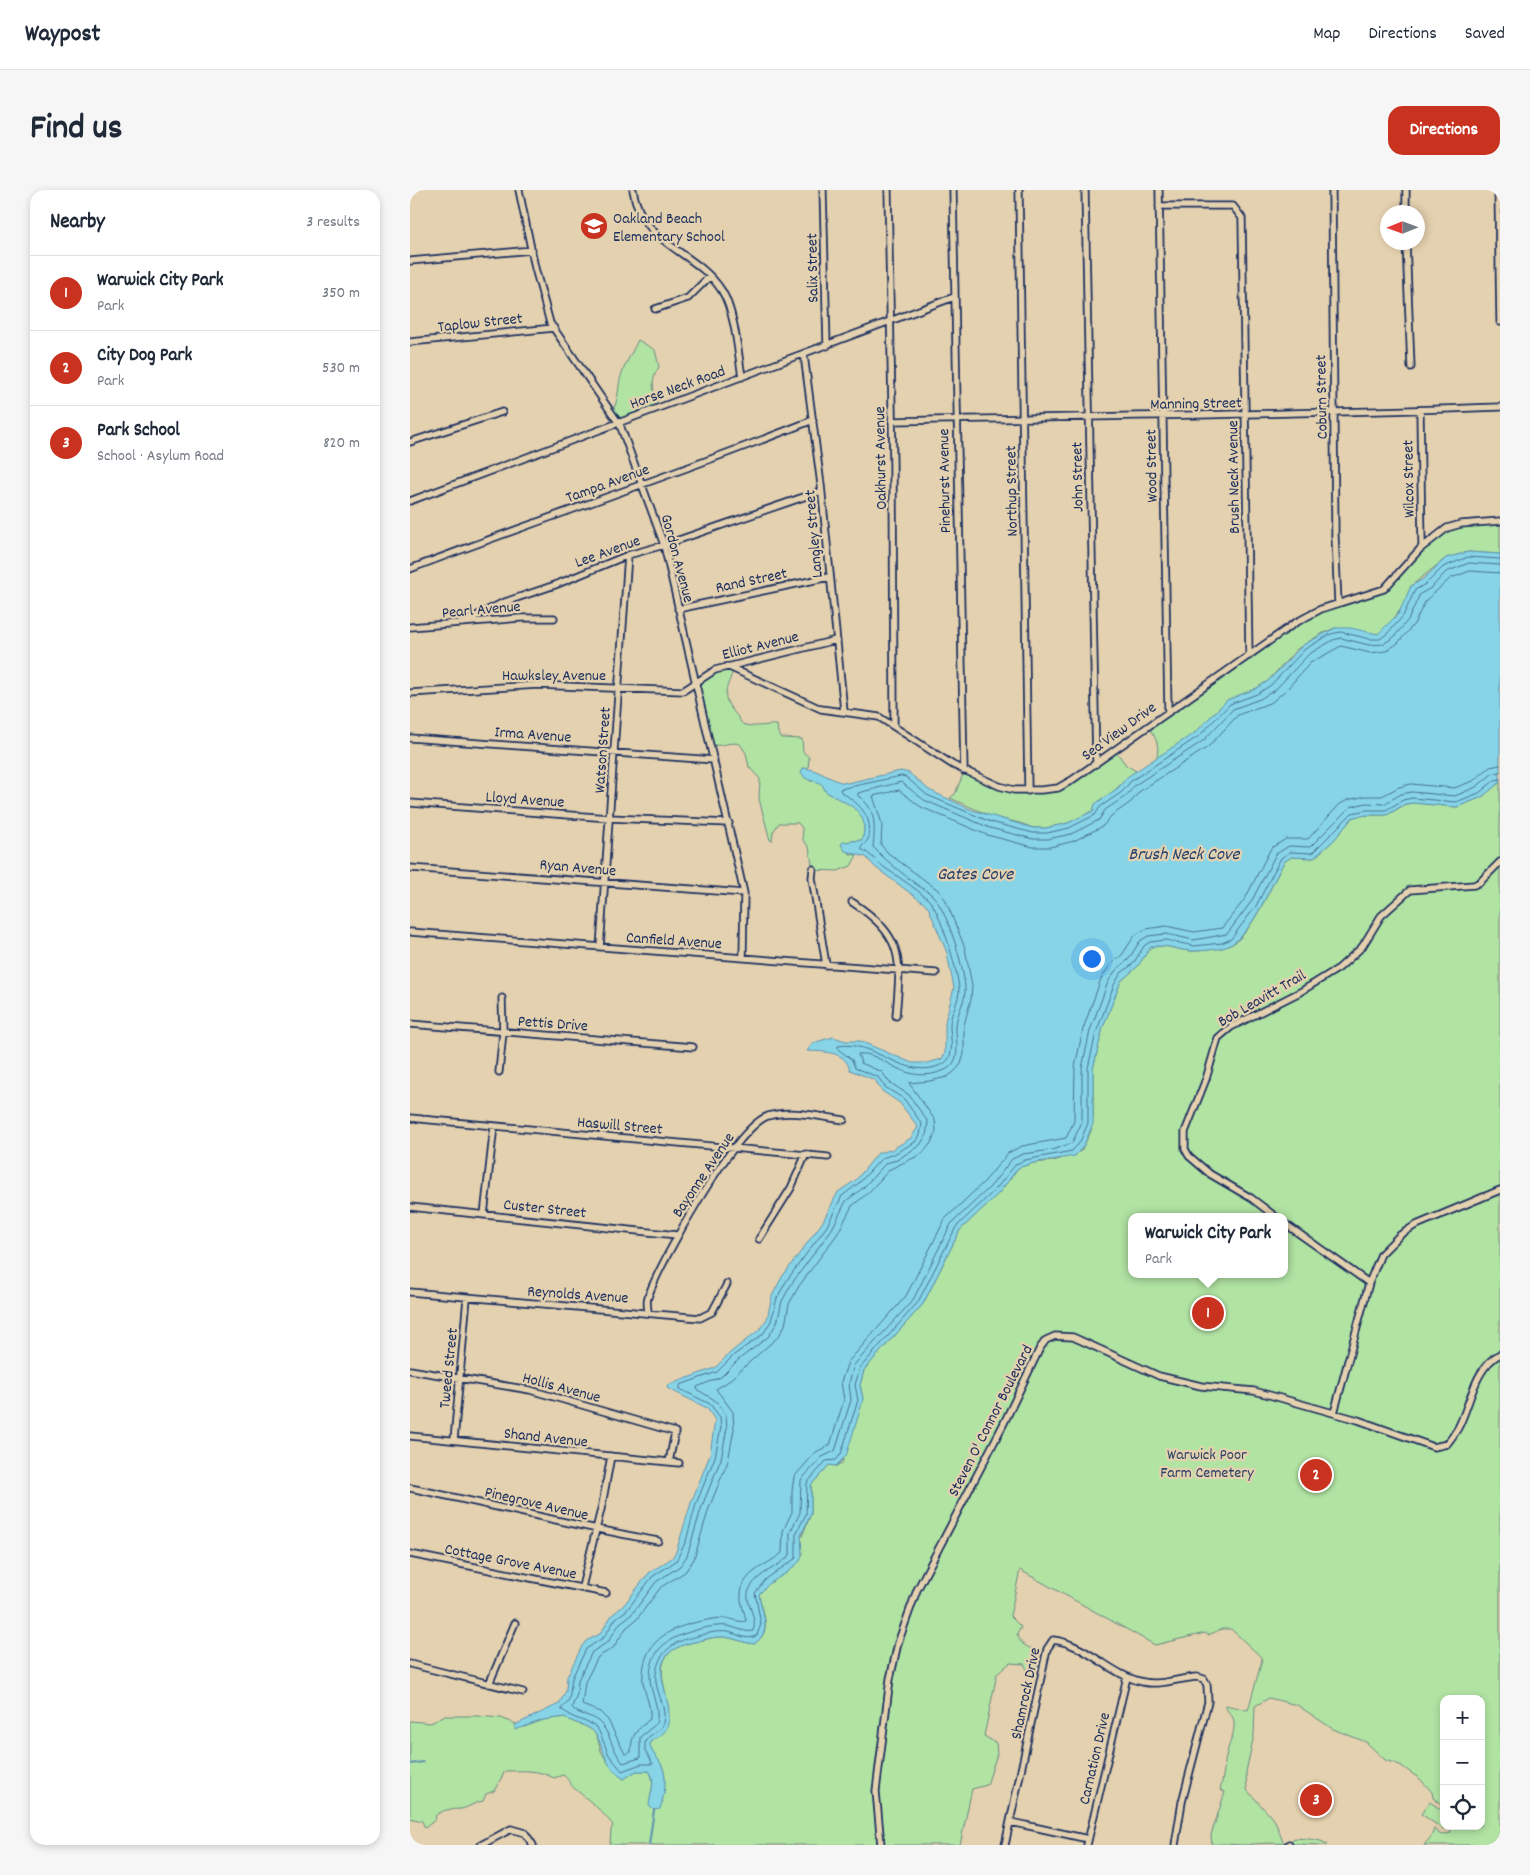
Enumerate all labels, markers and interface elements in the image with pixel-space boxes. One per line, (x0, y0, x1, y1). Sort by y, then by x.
text: Waypost (25, 18, 100, 52)
text: Map (1313, 22, 1340, 47)
text: Directions (1368, 22, 1437, 47)
text: Saved (1465, 22, 1505, 47)
text: Find us (30, 105, 122, 155)
button: Directions (1388, 106, 1500, 155)
north arrow (1380, 205, 1425, 250)
text: Nearby (50, 208, 105, 238)
place label: Oakland Beach Elementary School (613, 208, 725, 249)
text: 3 results (306, 211, 360, 234)
school or university icon: Oakland Beach Elementary School (579, 211, 609, 241)
street label: Salix Street (801, 233, 826, 303)
text: Warwick City Park (97, 268, 224, 295)
text: 1 (64, 282, 68, 305)
text: 350 m (322, 282, 360, 305)
text: Park (97, 295, 124, 318)
street label: Taplow Street (437, 308, 524, 339)
text: City Dog Park (97, 343, 192, 370)
street label: Coburn Street (1310, 354, 1335, 440)
text: 2 (63, 357, 70, 380)
text: 530 m (322, 357, 360, 380)
street label: Horse Neck Road (627, 360, 729, 416)
text: Park (97, 370, 124, 393)
street label: Manning Street (1150, 392, 1242, 417)
street label: Oakhurst Avenue (869, 406, 894, 510)
text: Park School (97, 418, 180, 445)
street label: Brush Neck Avenue (1222, 420, 1247, 534)
street label: Pinehurst Avenue (933, 428, 958, 534)
street label: Wood Street (1140, 429, 1165, 503)
text: 3 (62, 432, 70, 455)
text: 820 m (323, 432, 360, 455)
street label: Wilcox Street (1397, 440, 1422, 518)
street label: John Street (1066, 442, 1091, 512)
text: School · Asylum Road (97, 445, 224, 468)
street label: Northup Street (1000, 445, 1025, 537)
street label: Tampa Avenue (563, 459, 653, 510)
street label: Langley Street (799, 489, 830, 579)
street label: Gordon Avenue (654, 512, 699, 605)
street label: Lee Avenue (572, 530, 644, 575)
street label: Rand Street (714, 563, 790, 600)
street label: Pearl Avenue (441, 596, 522, 625)
street label: Elliot Avenue (720, 626, 801, 667)
street label: Hawksley Avenue (502, 665, 606, 688)
street label: Sea View Drive (1077, 697, 1162, 767)
street label: Watson Street (589, 706, 618, 794)
street label: Irma Avenue (494, 721, 572, 750)
street label: Lloyd Avenue (485, 786, 565, 815)
water label: Brush Neck Cove (1129, 843, 1240, 868)
street label: Ryan Avenue (539, 854, 617, 883)
water label: Gates Cove (937, 863, 1014, 888)
street label: Canfield Avenue (625, 927, 723, 956)
your location (1079, 946, 1105, 972)
street label: Bob Leavitt Trail (1214, 965, 1311, 1034)
street label: Pettis Drive (517, 1011, 589, 1038)
street label: Haswill Street (576, 1111, 664, 1142)
street label: Bayonne Avenue (667, 1128, 741, 1222)
street label: Custer Street (502, 1194, 587, 1225)
popup (1128, 1213, 1288, 1278)
text: Warwick City Park (1145, 1221, 1271, 1248)
text: Park (1145, 1248, 1172, 1271)
street label: Reynolds Avenue (526, 1280, 629, 1310)
pin: 1 (1192, 1294, 1224, 1332)
street label: Tweed Street (434, 1327, 465, 1410)
street label: Steven O' Connor Boulevard (943, 1341, 1039, 1501)
street label: Hollis Avenue (520, 1367, 603, 1410)
street label: Shand Avenue (503, 1423, 589, 1454)
park label: Warwick Poor Farm Cemetery (1160, 1444, 1254, 1485)
pin: 2 (1300, 1456, 1332, 1494)
street label: Pinegrove Avenue (482, 1481, 591, 1528)
street label: Cottage Grove Avenue (442, 1538, 579, 1587)
street label: Shamrock Drive (1005, 1645, 1047, 1742)
map controls (1440, 1695, 1485, 1830)
button: + (1440, 1695, 1485, 1740)
street label: Carnation Drive (1074, 1710, 1117, 1807)
button: − (1440, 1740, 1485, 1785)
pin: 3 (1300, 1781, 1332, 1819)
button: locate (1440, 1785, 1485, 1830)

